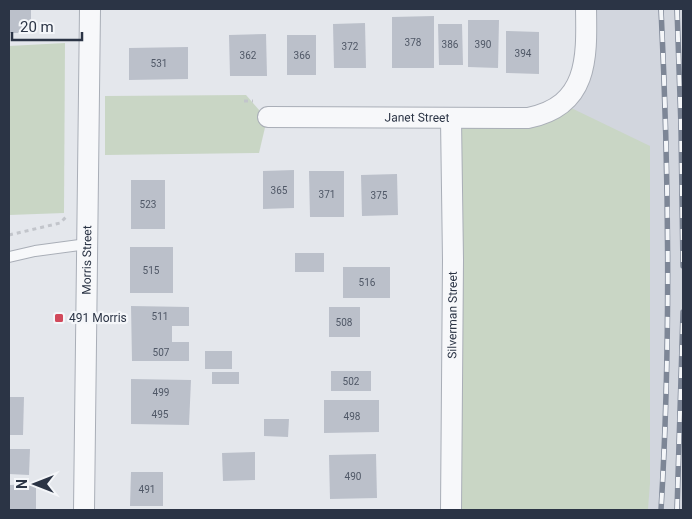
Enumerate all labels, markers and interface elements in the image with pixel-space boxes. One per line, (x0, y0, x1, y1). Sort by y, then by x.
scale bar (12, 10, 82, 42)
text: 20 m (20, 18, 54, 36)
house number: 378 (405, 37, 422, 48)
house number: 386 (442, 39, 459, 50)
house number: 390 (475, 39, 492, 50)
house number: 372 (342, 41, 359, 52)
house number: 394 (515, 48, 532, 59)
house number: 362 (240, 50, 257, 61)
house number: 366 (294, 50, 311, 61)
house number: 531 (151, 58, 167, 69)
street label: Janet Street (385, 110, 449, 125)
house number: 365 (271, 185, 288, 196)
house number: 371 (319, 189, 335, 200)
house number: 375 (371, 190, 388, 201)
house number: 523 (140, 199, 156, 210)
street label: Morris Street (80, 225, 94, 295)
house number: 515 (143, 265, 160, 276)
street label: Silverman Street (445, 271, 460, 359)
house number: 516 (359, 277, 376, 288)
place label: 491 Morris (69, 311, 127, 325)
house number: 511 (152, 311, 168, 322)
marker: 491 Morris (53, 312, 65, 324)
house number: 508 (336, 317, 353, 328)
house number: 507 (153, 347, 170, 358)
house number: 502 (343, 376, 360, 387)
house number: 499 (153, 387, 169, 398)
house number: 495 (152, 409, 169, 420)
house number: 498 (344, 411, 361, 422)
north arrow (10, 459, 60, 509)
house number: 490 (345, 471, 362, 482)
text: N (14, 479, 30, 489)
house number: 491 (139, 484, 155, 495)

